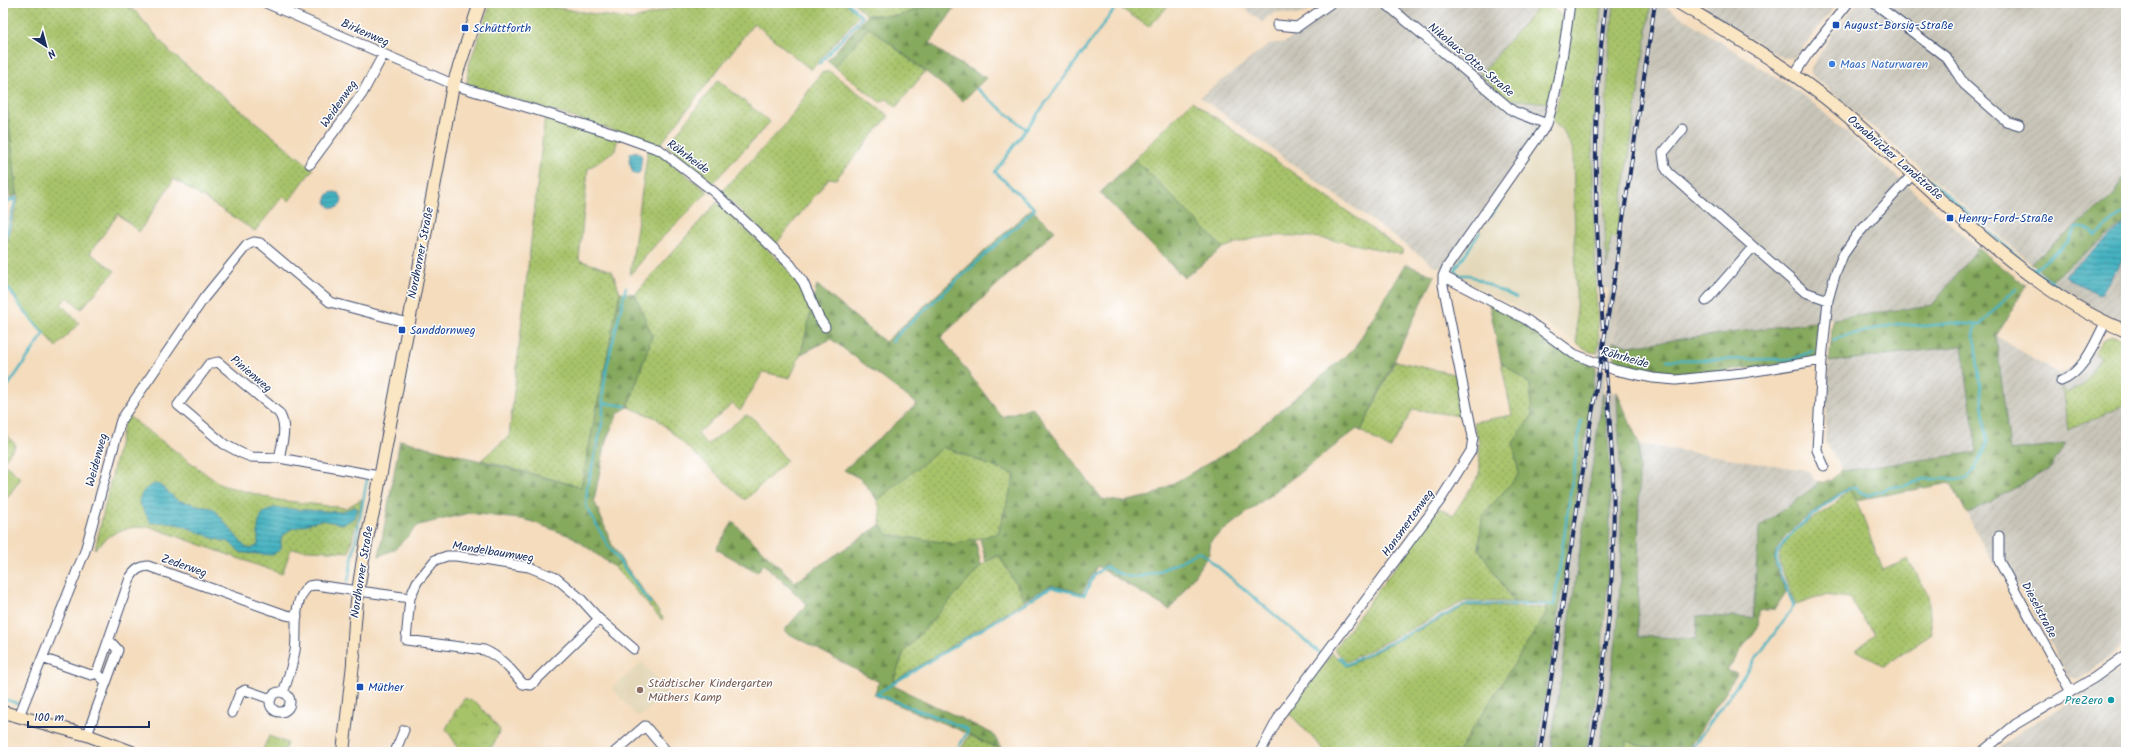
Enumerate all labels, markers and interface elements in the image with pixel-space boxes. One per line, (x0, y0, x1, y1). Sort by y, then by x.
street label: Birkenweg (338, 14, 392, 52)
place label: August-Borsig-Straße (1844, 16, 1954, 35)
street label: Nikolaus-Otto-Straße (1424, 18, 1519, 102)
place label: Schüttforth (473, 19, 531, 38)
marker: August-Borsig-Straße (1831, 20, 1841, 30)
marker: Schüttforth (460, 23, 470, 33)
north arrow (26, 26, 66, 66)
text: N (43, 44, 59, 63)
place label: Maas Naturwaren (1840, 55, 1928, 74)
marker: Maas Naturwaren (1827, 59, 1837, 69)
street label: Weidenweg (316, 76, 363, 132)
street label: Osnabrücker Landstraße (1843, 111, 1948, 206)
street label: Röhrheide (663, 135, 714, 179)
street label: Nordhorner Straße (403, 205, 439, 300)
place label: Henry-Ford-Straße (1958, 209, 2054, 228)
marker: Henry-Ford-Straße (1945, 213, 1955, 223)
place label: Sanddornweg (410, 321, 476, 340)
marker: Sanddornweg (397, 325, 407, 335)
street label: Röhrheide (1599, 342, 1652, 374)
street label: Pinienweg (226, 351, 276, 397)
street label: Weidenweg (81, 431, 113, 489)
street label: Hansmertenweg (1377, 485, 1439, 561)
street label: Nordhorner Straße (345, 524, 379, 619)
street label: Mandelbaumweg (451, 536, 535, 568)
street label: Zederweg (159, 549, 210, 583)
street label: Dieselstraße (2016, 579, 2062, 642)
place label: Städtischer Kindergarten Müthers Kamp (648, 674, 773, 707)
place label: Müther (368, 678, 405, 697)
marker: Müther (355, 682, 365, 692)
marker: Städtischer Kindergarten Müthers Kamp (635, 685, 645, 695)
place label: PreZero (2065, 691, 2103, 710)
marker: PreZero (2106, 695, 2116, 705)
scale bar (28, 703, 149, 729)
text: 100 m (34, 708, 65, 727)

